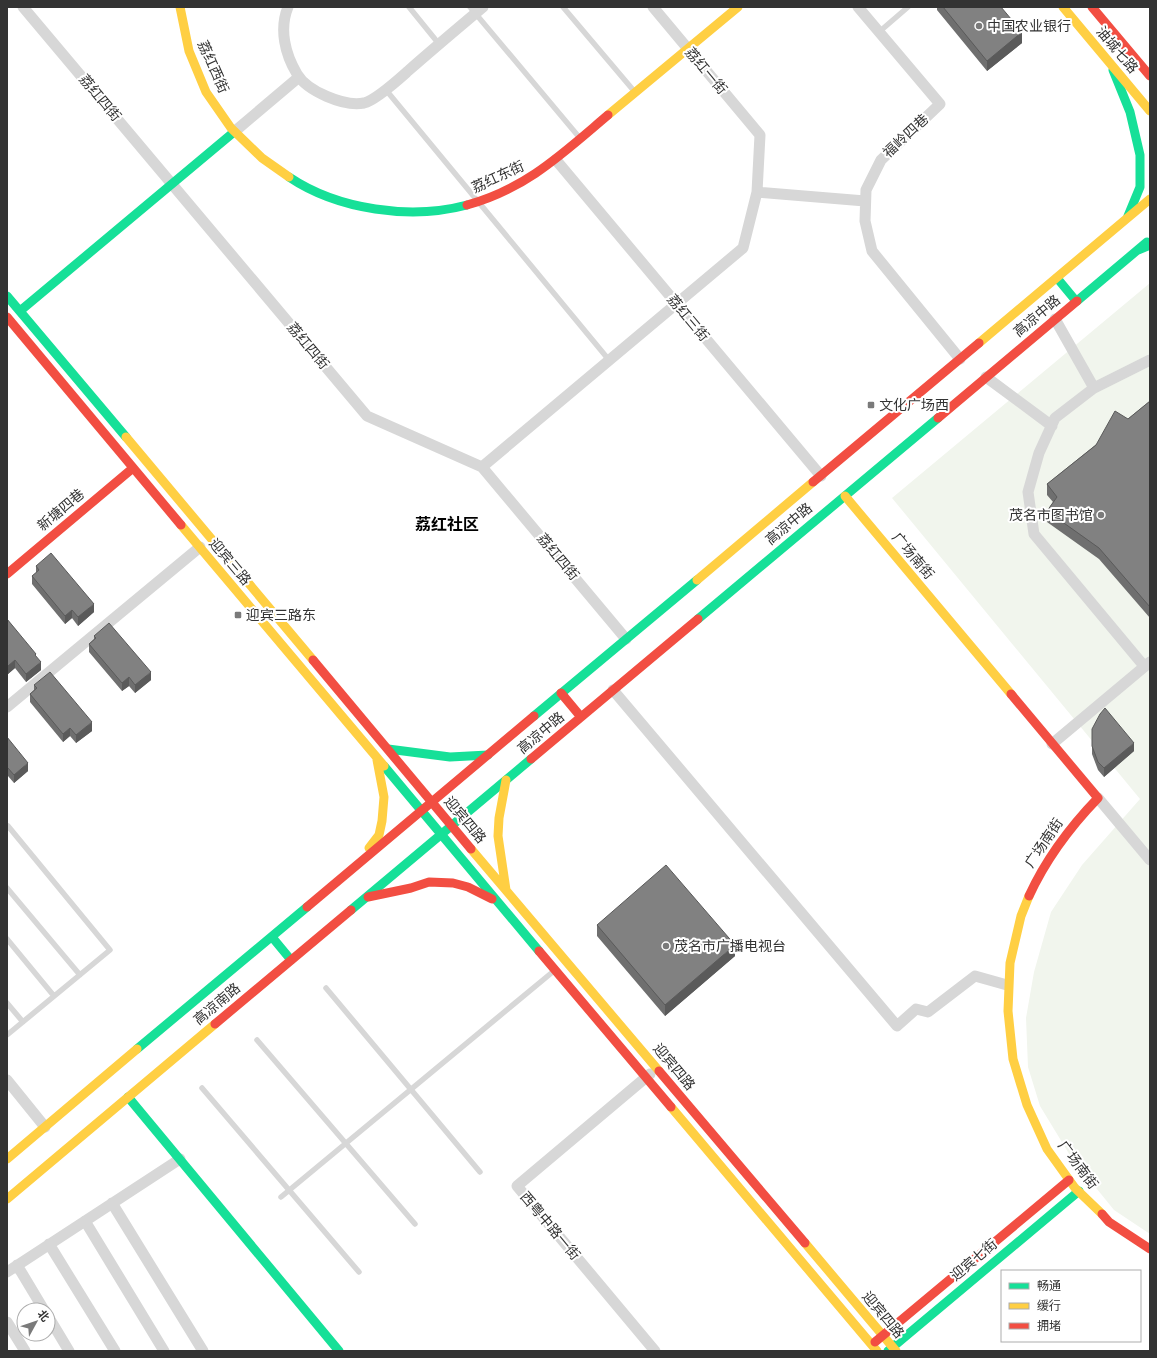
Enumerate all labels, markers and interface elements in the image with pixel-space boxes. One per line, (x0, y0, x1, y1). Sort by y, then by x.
place label: 中国农业银行 (987, 17, 1071, 36)
marker: 中国农业银行 (974, 21, 984, 31)
street label: 油城七路 (1092, 22, 1142, 78)
street label: 荔红西街 (193, 38, 233, 96)
street label: 荔红一街 (681, 43, 731, 99)
street label: 荔红四街 (75, 70, 125, 126)
street label: 福岭四巷 (879, 110, 933, 162)
street label: 荔红东街 (469, 157, 527, 197)
street label: 荔红三街 (663, 290, 713, 346)
street label: 高凉中路 (1009, 291, 1065, 341)
street label: 荔红四街 (283, 318, 333, 374)
place label: 文化广场西 (879, 396, 949, 415)
marker: 文化广场西 (866, 400, 876, 410)
street label: 新塘四巷 (33, 485, 89, 535)
street label: 高凉中路 (761, 499, 817, 549)
place label: 茂名市图书馆 (1009, 506, 1093, 525)
marker: 茂名市图书馆 (1096, 510, 1106, 520)
district label: 荔红社区 (415, 514, 479, 536)
street label: 广场南街 (888, 528, 938, 584)
street label: 荔红四街 (533, 529, 583, 585)
street label: 迎宾三路 (205, 534, 255, 590)
place label: 迎宾三路东 (246, 606, 316, 625)
marker: 迎宾三路东 (233, 610, 243, 620)
street label: 高凉中路 (513, 708, 569, 758)
street label: 迎宾四路 (440, 792, 490, 848)
street label: 广场南街 (1020, 814, 1068, 872)
place label: 茂名市广播电视台 (674, 937, 786, 956)
marker: 茂名市广播电视台 (661, 941, 671, 951)
street label: 高凉南路 (189, 979, 245, 1029)
street label: 迎宾四路 (649, 1039, 699, 1095)
street label: 广场南街 (1054, 1137, 1102, 1193)
street label: 西粤中路一街 (516, 1188, 584, 1264)
street label: 迎宾七街 (946, 1235, 1002, 1285)
legend (1001, 1270, 1141, 1342)
text: 畅通 (1037, 1278, 1061, 1294)
street label: 迎宾四路 (858, 1287, 908, 1343)
text: 缓行 (1037, 1298, 1061, 1314)
north arrow (16, 1302, 56, 1342)
text: 北 (34, 1307, 53, 1325)
text: 拥堵 (1037, 1318, 1061, 1334)

